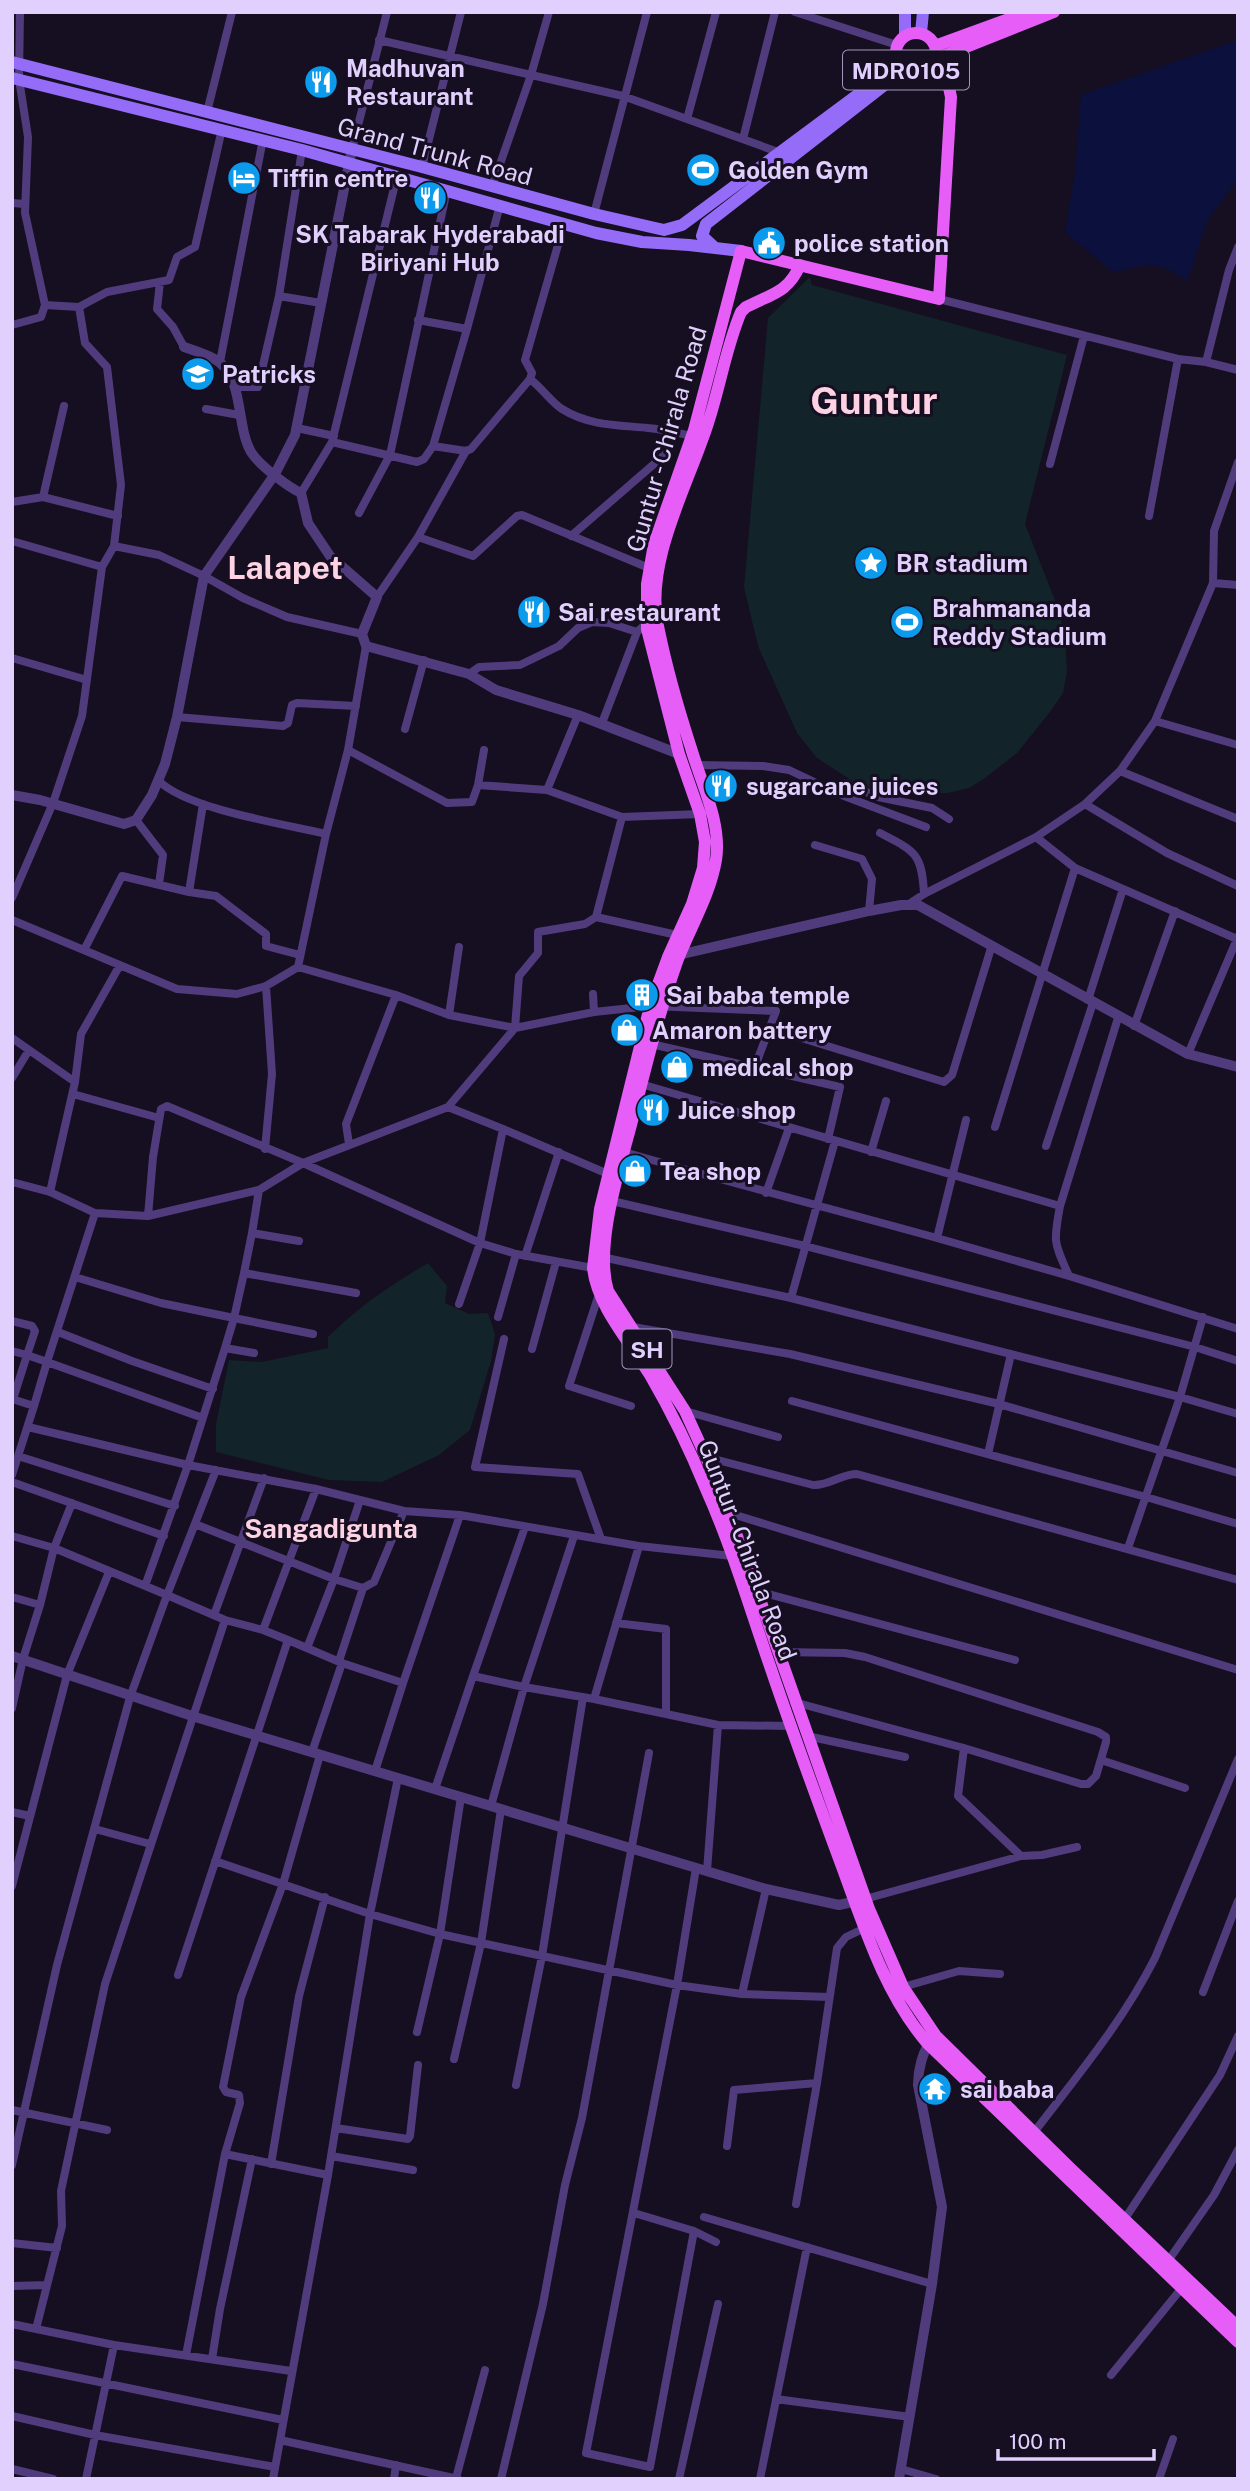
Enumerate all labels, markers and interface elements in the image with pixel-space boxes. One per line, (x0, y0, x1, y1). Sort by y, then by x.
road number: MDR0105 (843, 50, 969, 90)
place label: Madhuvan Restaurant (346, 54, 474, 110)
restaurant icon: Madhuvan Restaurant (302, 63, 340, 101)
street label: Grand Trunk Road (334, 112, 536, 190)
sports icon: Golden Gym (684, 151, 722, 189)
place label: Golden Gym (728, 156, 869, 184)
hotel icon: Tiffin centre (225, 159, 263, 197)
place label: Tiffin centre (268, 164, 408, 192)
restaurant icon: SK Tabarak Hyderabadi Biriyani Hub (411, 179, 449, 217)
place label: SK Tabarak Hyderabadi Biriyani Hub (295, 220, 565, 276)
public building icon: police station (750, 224, 788, 262)
place label: police station (794, 229, 949, 257)
street label: Guntur - Chirala Road (620, 323, 712, 555)
school or university icon: Patricks (179, 355, 217, 393)
place label: Patricks (222, 360, 316, 388)
district label: Guntur (810, 378, 938, 423)
place icon: BR stadium (852, 544, 890, 582)
district label: Lalapet (227, 549, 343, 586)
place label: BR stadium (896, 549, 1028, 577)
restaurant icon: Sai restaurant (515, 593, 553, 631)
place label: Brahmananda Reddy Stadium (932, 594, 1107, 650)
place label: Sai restaurant (558, 598, 721, 626)
sports icon: Brahmananda Reddy Stadium (888, 603, 926, 641)
restaurant icon: sugarcane juices (702, 767, 740, 805)
place label: sugarcane juices (746, 772, 938, 800)
building icon: Sai baba temple (623, 976, 661, 1014)
place label: Sai baba temple (666, 981, 850, 1009)
shop icon: Amaron battery (608, 1011, 646, 1049)
place label: Amaron battery (652, 1016, 832, 1044)
shop icon: medical shop (658, 1048, 696, 1086)
place label: medical shop (702, 1053, 854, 1081)
restaurant icon: Juice shop (634, 1091, 672, 1129)
place label: Juice shop (678, 1096, 796, 1124)
shop icon: Tea shop (616, 1152, 654, 1190)
place label: Tea shop (660, 1157, 761, 1185)
road number: SH (622, 1330, 672, 1368)
street label: Guntur - Chirala Road (693, 1436, 803, 1664)
district label: Sangadigunta (244, 1513, 418, 1544)
temple icon: sai baba (916, 2070, 954, 2108)
place label: sai baba (960, 2075, 1054, 2103)
scale bar (998, 2418, 1154, 2462)
text: 100 m (1009, 2429, 1066, 2454)

